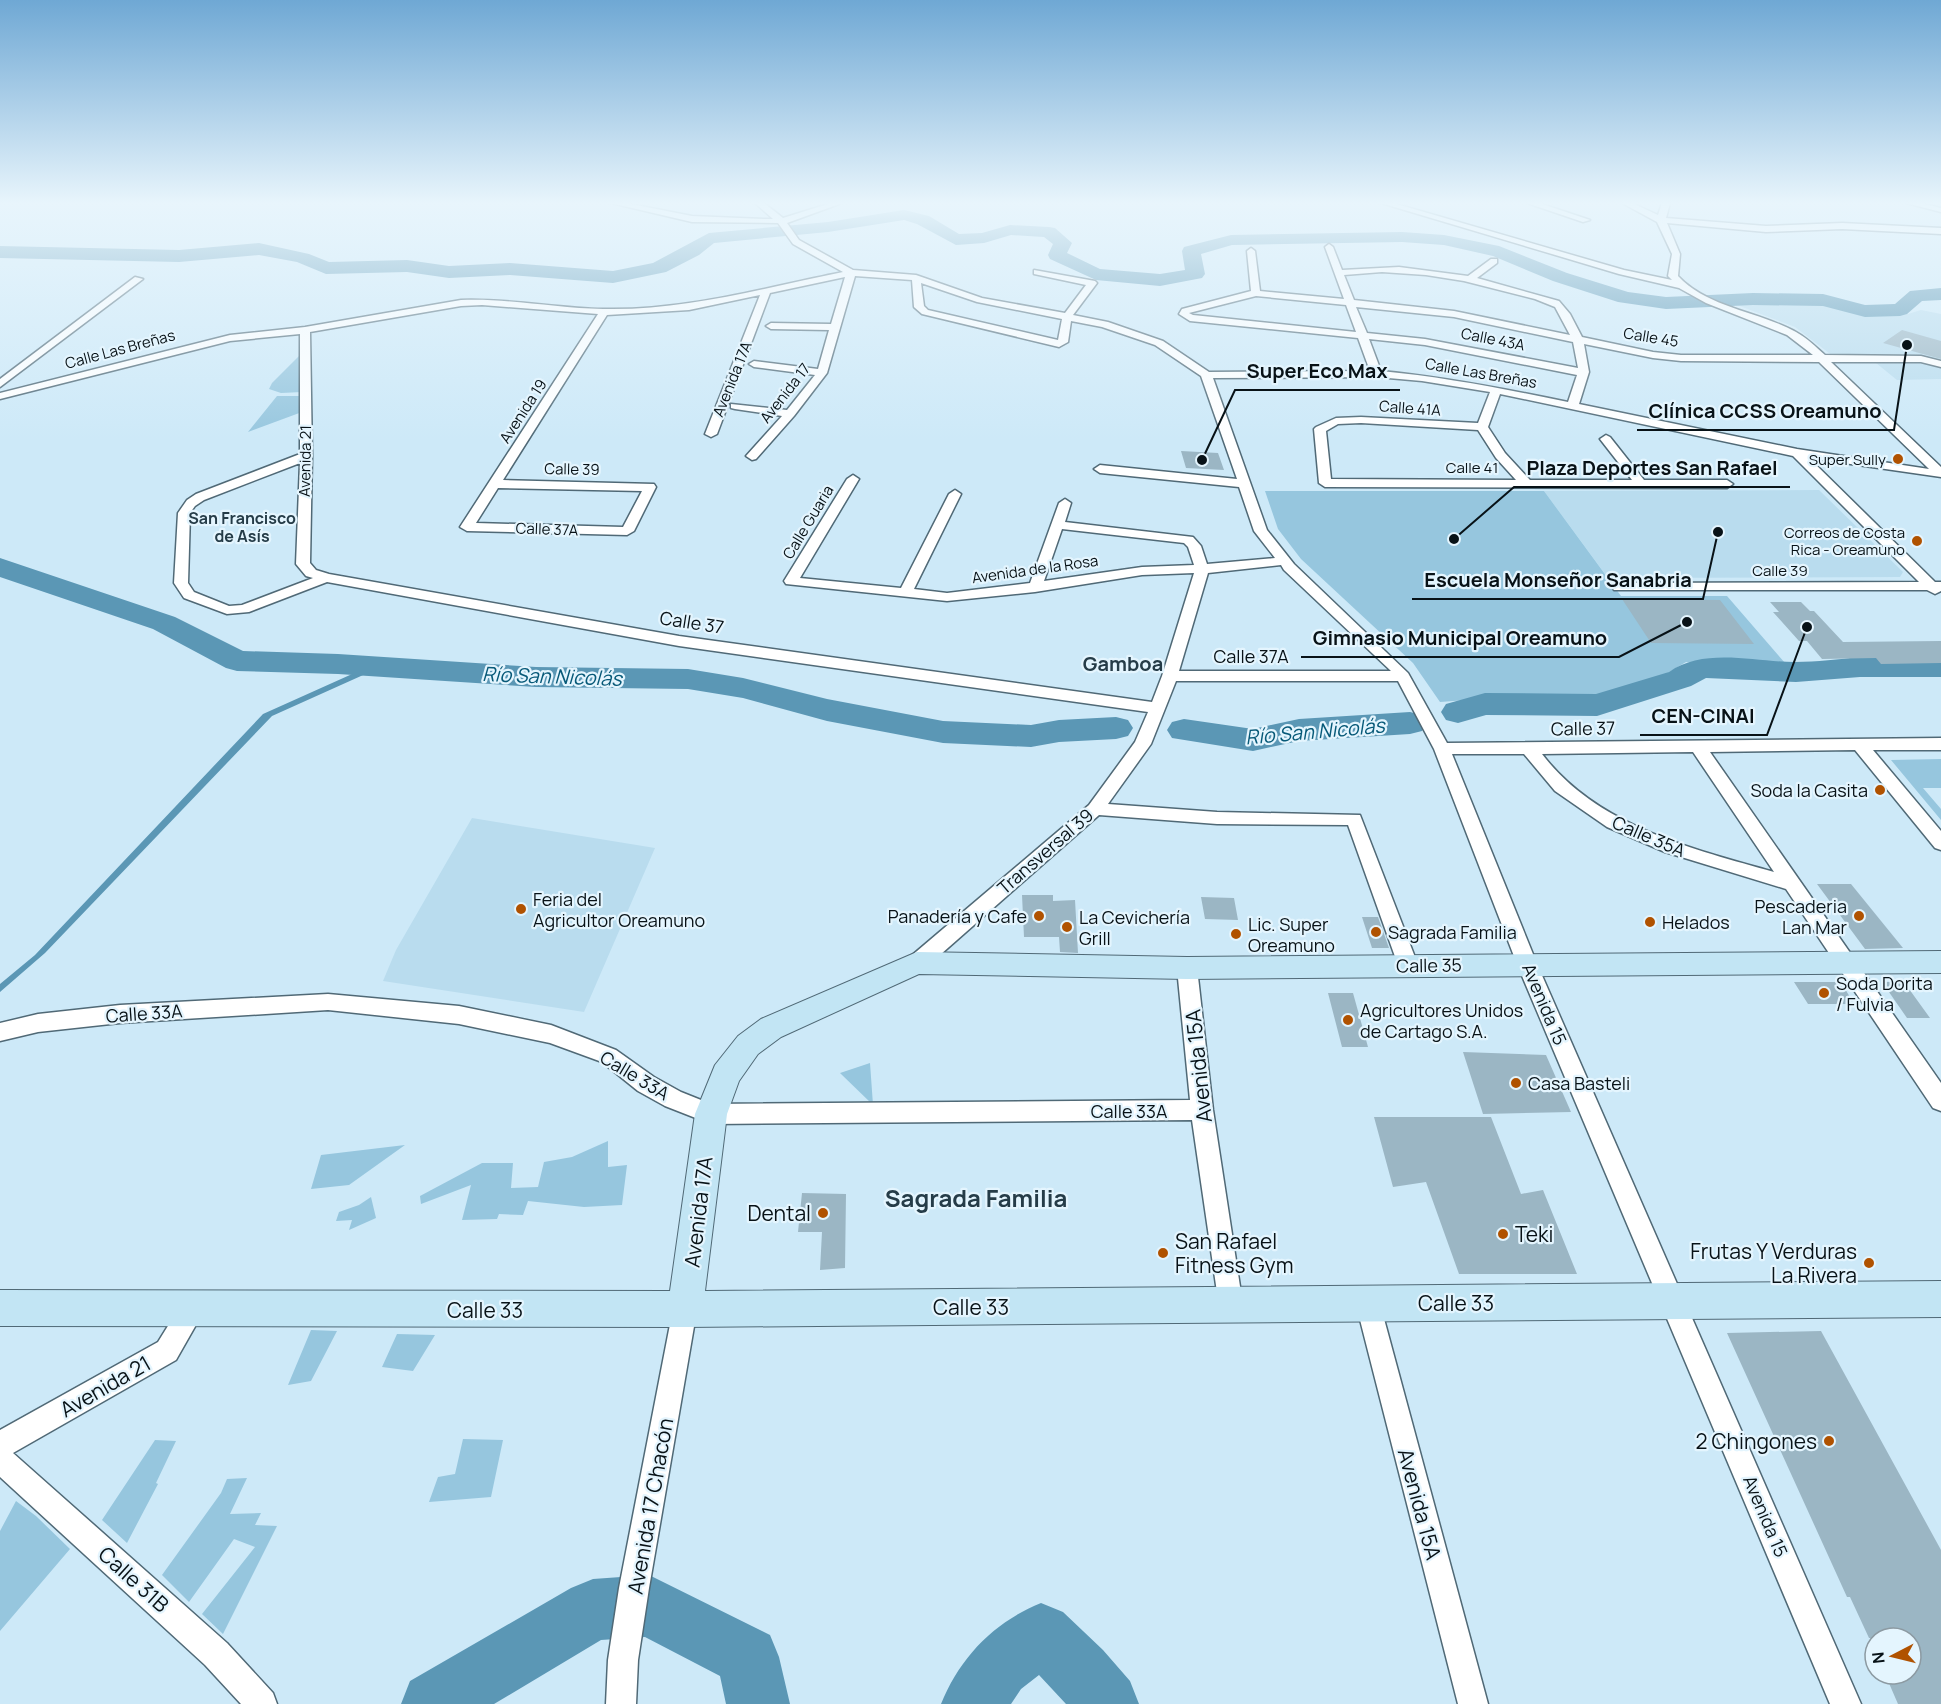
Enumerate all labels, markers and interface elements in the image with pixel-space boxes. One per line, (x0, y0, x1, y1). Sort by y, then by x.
street label: Calle 45 (1622, 322, 1680, 352)
street label: Calle 43A (1459, 323, 1527, 356)
street label: Calle Las Breñas (63, 324, 177, 374)
street label: Avenida 17A (707, 338, 757, 420)
callout: Super Eco Max (1235, 352, 1400, 390)
street label: Calle Las Breñas (1424, 353, 1539, 393)
text: Super Eco Max (1247, 357, 1387, 384)
street label: Avenida 17 (755, 359, 815, 427)
street label: Avenida 19 (494, 375, 552, 447)
callout: Clínica CCSS Oreamuno (1637, 392, 1894, 430)
street label: Calle 41A (1378, 395, 1442, 421)
text: Clínica CCSS Oreamuno (1648, 397, 1882, 424)
street label: Avenida 21 (294, 425, 316, 497)
callout: Plaza Deportes San Rafael (1514, 449, 1790, 487)
place label: Super Sully (1809, 449, 1886, 470)
marker: Super Sully (1891, 452, 1905, 466)
text: Plaza Deportes San Rafael (1526, 454, 1778, 481)
street label: Calle 41 (1446, 457, 1498, 478)
street label: Calle 39 (544, 458, 600, 480)
street label: Calle Guaria (778, 481, 838, 563)
district label: San Francisco de Asís (188, 507, 296, 547)
street label: Calle 37A (515, 517, 579, 541)
place label: Correos de Costa Rica - Oreamuno (1784, 522, 1905, 560)
marker: Correos de Costa Rica - Oreamuno (1910, 534, 1924, 548)
street label: Avenida de la Rosa (970, 550, 1100, 588)
street label: Calle 39 (1752, 560, 1808, 581)
callout: Escuela Monseñor Sanabria (1412, 561, 1703, 599)
text: Escuela Monseñor Sanabria (1424, 566, 1692, 593)
street label: Calle 37 (658, 605, 726, 639)
callout: Gimnasio Municipal Oreamuno (1301, 619, 1619, 657)
text: Gimnasio Municipal Oreamuno (1313, 624, 1607, 651)
street label: Calle 37A (1213, 644, 1289, 668)
district label: Gamboa (1083, 650, 1163, 677)
water label: Río San Nicolás (482, 660, 624, 692)
callout: CEN-CINAI (1640, 697, 1767, 735)
text: CEN-CINAI (1652, 702, 1755, 729)
water label: Río San Nicolás (1244, 711, 1387, 751)
street label: Calle 37 (1551, 715, 1615, 741)
place label: Soda la Casita (1750, 778, 1868, 802)
marker: Soda la Casita (1873, 783, 1887, 797)
street label: Transversal 39 (992, 803, 1098, 899)
street label: Calle 35A (1609, 810, 1690, 862)
place label: Feria del Agricultor Oreamuno (533, 887, 705, 932)
place label: Pescaderia Lan Mar (1754, 894, 1847, 939)
marker: Feria del Agricultor Oreamuno (514, 902, 528, 916)
place label: Panadería y Cafe (888, 904, 1027, 928)
place label: La Cevichería Grill (1079, 905, 1190, 950)
marker: Panadería y Cafe (1032, 909, 1046, 923)
marker: Pescaderia Lan Mar (1852, 909, 1866, 923)
place label: Helados (1662, 910, 1730, 934)
place label: Lic. Super Oreamuno (1248, 912, 1335, 957)
marker: Helados (1643, 915, 1657, 929)
marker: La Cevichería Grill (1060, 920, 1074, 934)
place label: Sagrada Familia (1388, 920, 1517, 944)
marker: Sagrada Familia (1369, 925, 1383, 939)
marker: Lic. Super Oreamuno (1229, 927, 1243, 941)
street label: Calle 35 (1396, 952, 1462, 978)
street label: Avenida 15 (1517, 960, 1573, 1048)
place label: Soda Dorita / Fulvia (1836, 971, 1933, 1016)
marker: Soda Dorita / Fulvia (1817, 986, 1831, 1000)
street label: Calle 33A (105, 998, 184, 1028)
place label: Agricultores Unidos de Cartago S.A. (1360, 998, 1523, 1043)
street label: Avenida 15A (1178, 1008, 1218, 1124)
marker: Agricultores Unidos de Cartago S.A. (1341, 1013, 1355, 1027)
street label: Calle 33A (596, 1045, 675, 1105)
place label: Casa Basteli (1528, 1071, 1630, 1095)
marker: Casa Basteli (1509, 1076, 1523, 1090)
street label: Calle 33A (1091, 1099, 1168, 1123)
street label: Avenida 17A (677, 1155, 719, 1269)
district label: Sagrada Familia (885, 1181, 1067, 1214)
place label: Dental (747, 1199, 811, 1227)
marker: Dental (816, 1206, 830, 1220)
place label: Teki (1515, 1220, 1553, 1248)
place label: San Rafael Fitness Gym (1175, 1227, 1294, 1279)
marker: Teki (1496, 1227, 1510, 1241)
place label: Frutas Y Verduras La Rivera (1690, 1237, 1857, 1289)
marker: San Rafael Fitness Gym (1156, 1246, 1170, 1260)
marker: Frutas Y Verduras La Rivera (1862, 1256, 1876, 1270)
street label: Calle 33 (1418, 1289, 1494, 1317)
street label: Calle 33 (933, 1293, 1009, 1321)
street label: Calle 33 (447, 1296, 523, 1324)
street label: Avenida 21 (54, 1349, 156, 1423)
street label: Avenida 17 Chacón (621, 1416, 679, 1596)
place label: 2 Chingones (1695, 1427, 1817, 1455)
marker: 2 Chingones (1822, 1434, 1836, 1448)
street label: Avenida 15A (1392, 1445, 1448, 1563)
street label: Avenida 15 (1738, 1472, 1794, 1560)
street label: Calle 31B (93, 1540, 175, 1618)
north arrow (1863, 1626, 1923, 1686)
text: N (1866, 1651, 1890, 1665)

